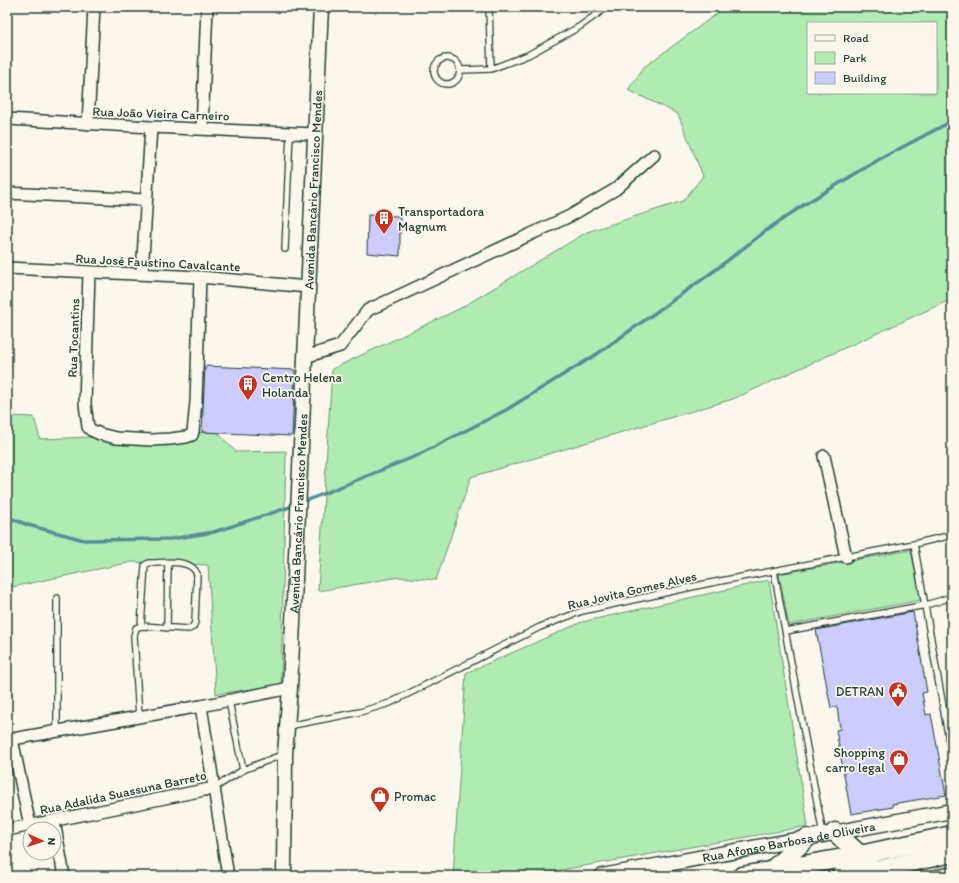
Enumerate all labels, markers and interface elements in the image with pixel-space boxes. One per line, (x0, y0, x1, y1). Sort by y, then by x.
legend (807, 22, 937, 94)
text: Road (843, 31, 869, 45)
text: Park (843, 51, 867, 65)
text: Building (843, 71, 887, 85)
street label: Avenida Bancário Francisco Mendes (301, 89, 325, 290)
street label: Rua João Vieira Carneiro (92, 104, 230, 123)
place label: Transportadora Magnum (398, 204, 485, 234)
building icon: Transportadora Magnum (373, 207, 395, 235)
street label: Rua José Faustino Cavalcante (75, 251, 241, 274)
street label: Rua Tocantins (65, 298, 82, 378)
place label: Centro Helena Holanda (262, 370, 343, 400)
building icon: Centro Helena Holanda (237, 373, 259, 401)
street label: Avenida Bancário Francisco Mendes (286, 413, 310, 614)
street label: Rua Jovita Gomes Alves (566, 568, 698, 613)
public building icon: DETRAN (887, 680, 909, 708)
place label: DETRAN (836, 684, 884, 699)
place label: Shopping carro legal (826, 745, 885, 775)
shop icon: Shopping carro legal (888, 748, 910, 776)
street label: Rua Adalida Suassuna Barreto (38, 767, 208, 817)
shop icon: Promac (369, 785, 391, 813)
place label: Promac (394, 789, 436, 804)
street label: Rua Afonso Barbosa de Oliveira (701, 818, 877, 865)
north arrow (22, 821, 62, 861)
text: N (45, 837, 58, 846)

